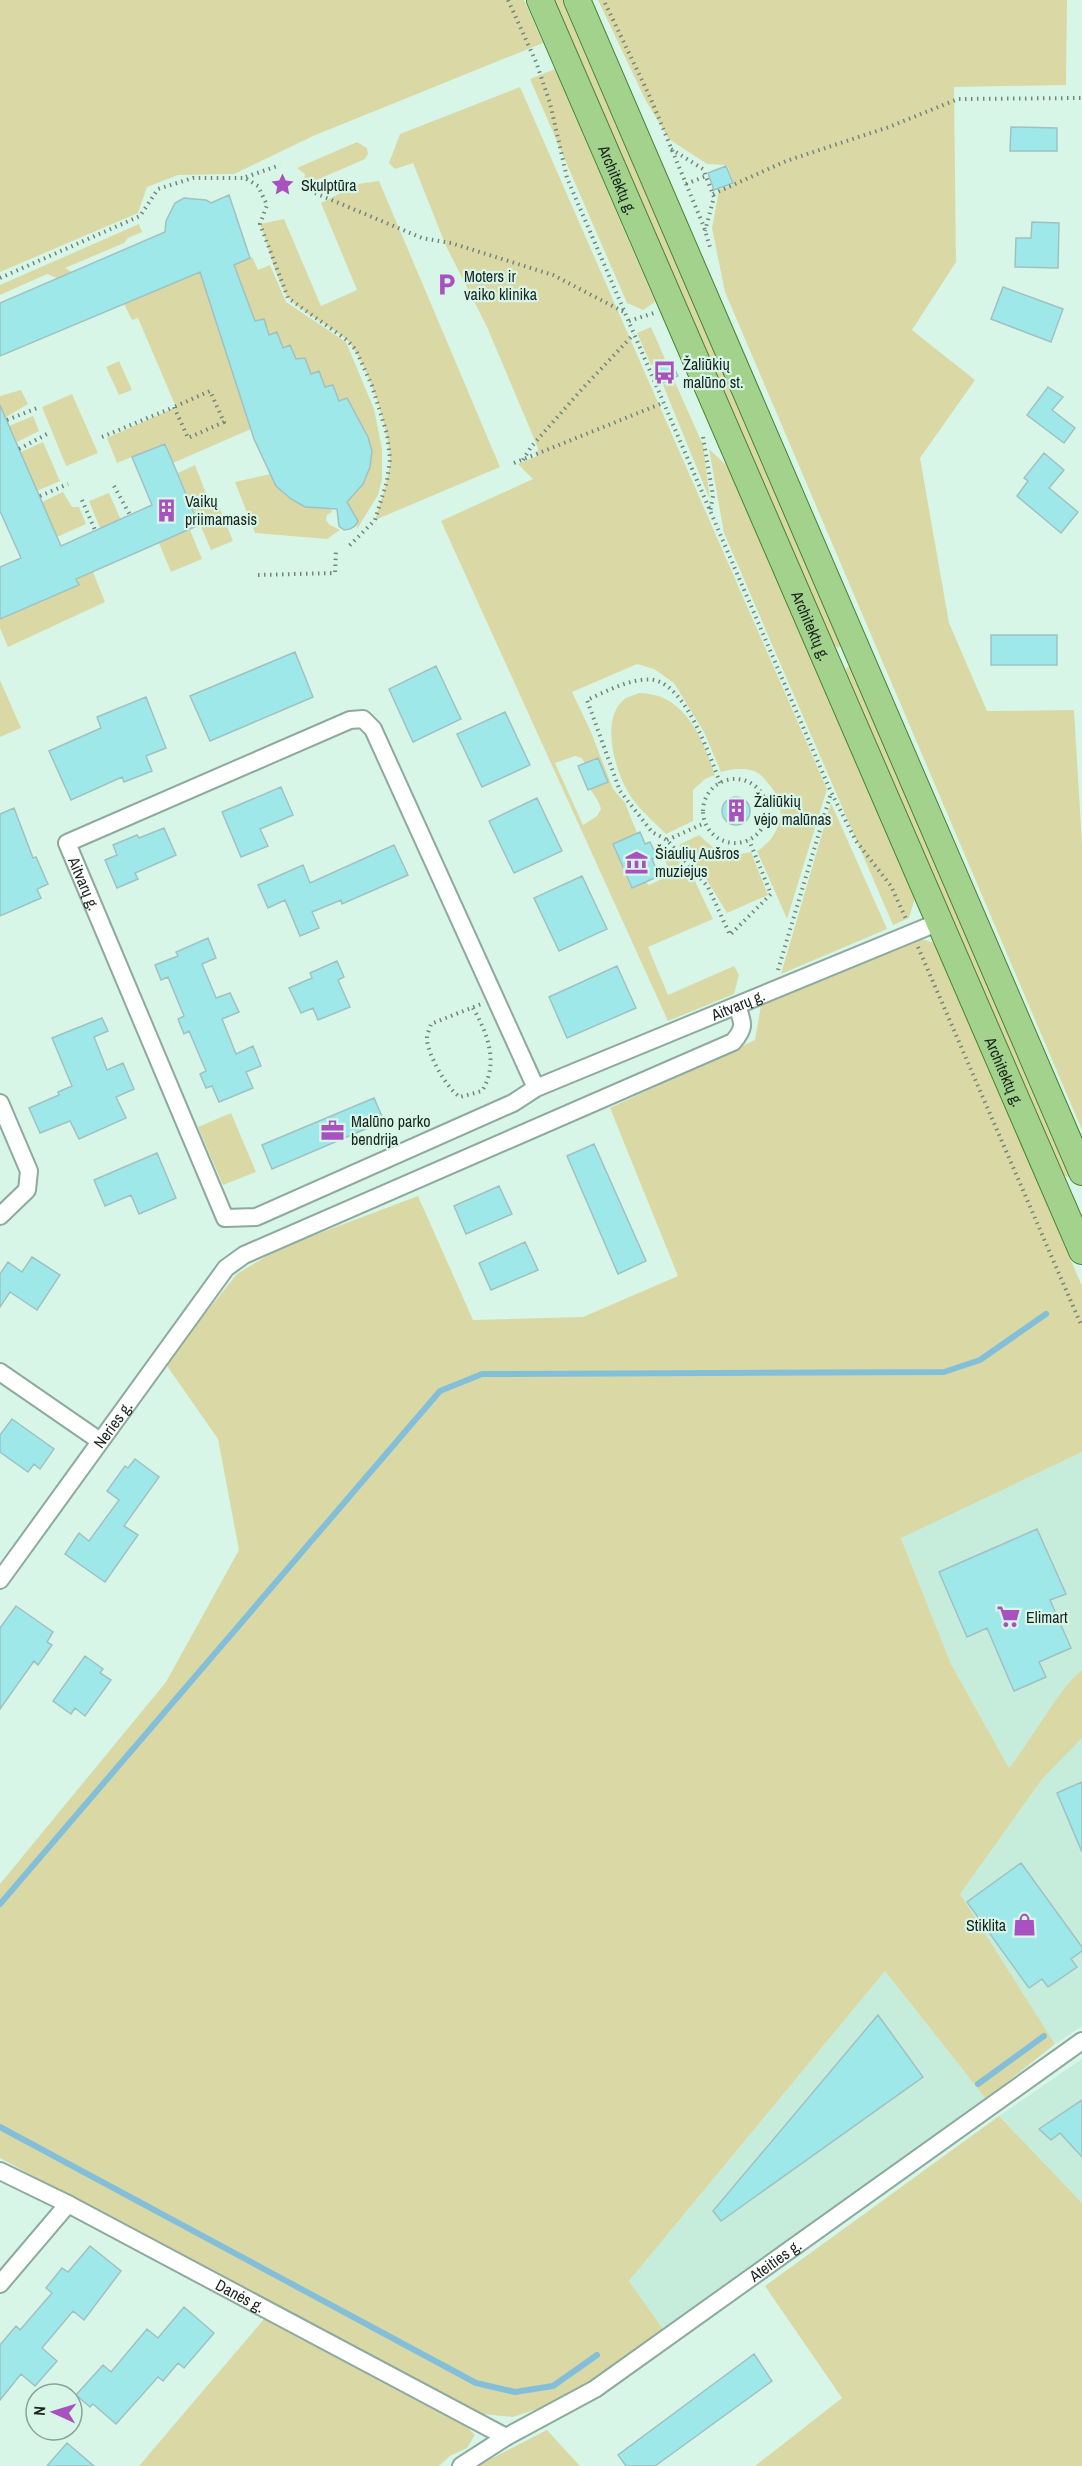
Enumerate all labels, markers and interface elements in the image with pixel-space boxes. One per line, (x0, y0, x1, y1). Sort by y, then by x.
street label: Architektų g. (593, 141, 643, 218)
place icon: Skulptūra (270, 172, 296, 198)
place label: Skulptūra (301, 174, 357, 196)
place label: Moters ir vaiko klinika (464, 265, 538, 305)
parking icon: Moters ir vaiko klinika (433, 272, 459, 298)
place label: Žaliūkių malūno st. (683, 353, 744, 393)
bus stop icon: Žaliūkių malūno st. (652, 360, 678, 386)
place label: Vaikų priimamasis (185, 490, 257, 530)
building icon: Vaikų priimamasis (154, 497, 180, 523)
street label: Architektų g. (786, 587, 836, 664)
place label: Žaliūkių vėjo malūnas (754, 790, 831, 830)
building icon: Žaliūkių vėjo malūnas (723, 797, 749, 823)
place label: Šiaulių Aušros muziejus (655, 842, 740, 882)
museum icon: Šiaulių Aušros muziejus (624, 849, 650, 875)
street label: Aitvarų g. (63, 852, 105, 914)
street label: Aitvarų g. (707, 984, 768, 1026)
street label: Architektų g. (979, 1033, 1029, 1110)
place label: Malūno parko bendrija (351, 1110, 431, 1150)
office icon: Malūno parko bendrija (320, 1117, 346, 1143)
street label: Neries g. (88, 1396, 137, 1453)
supermarket icon: Elimart (995, 1604, 1021, 1630)
place label: Elimart (1026, 1606, 1068, 1628)
shop icon: Stiklita (1011, 1912, 1037, 1938)
place label: Stiklita (966, 1914, 1007, 1936)
street label: Ateities g. (744, 2234, 806, 2287)
street label: Danės g. (212, 2274, 269, 2318)
north arrow (24, 2382, 84, 2442)
text: N (28, 2405, 50, 2416)

